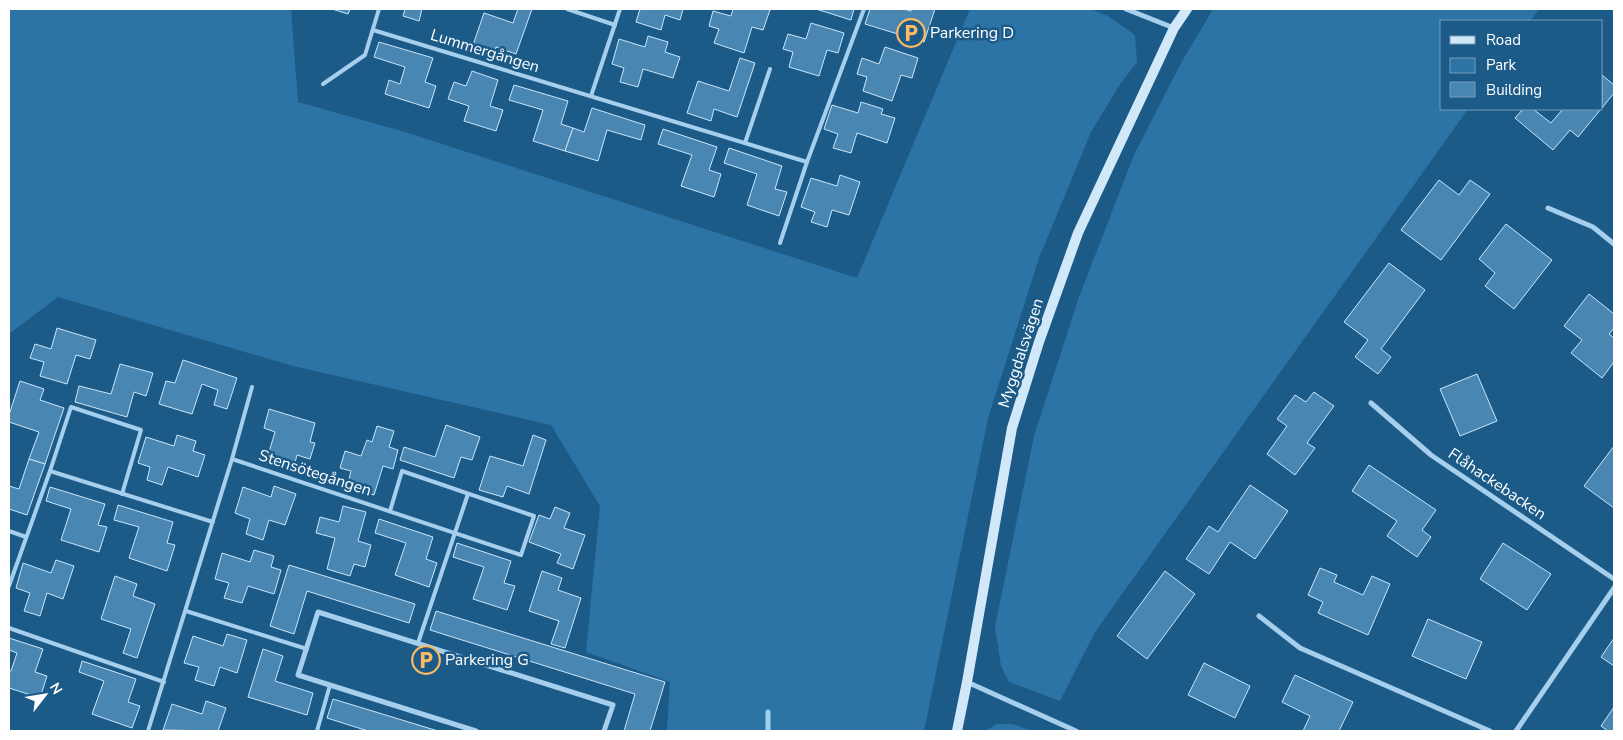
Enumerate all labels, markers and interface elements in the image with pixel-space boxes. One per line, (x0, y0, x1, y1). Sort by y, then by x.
parking icon: Parkering D (896, 18, 926, 48)
legend (1440, 20, 1603, 110)
place label: Parkering D (930, 22, 1014, 44)
street label: Lummergången (428, 24, 542, 78)
text: Road (1486, 30, 1521, 50)
text: Park (1486, 55, 1516, 75)
text: Building (1486, 80, 1542, 100)
street label: Myggdalsvägen (993, 295, 1049, 411)
street label: Flåhackebacken (1444, 443, 1550, 525)
street label: Stensötegången (256, 444, 374, 502)
parking icon: Parkering G (411, 645, 441, 675)
place label: Parkering G (445, 649, 529, 671)
north arrow (20, 670, 70, 720)
text: N (45, 679, 67, 698)

